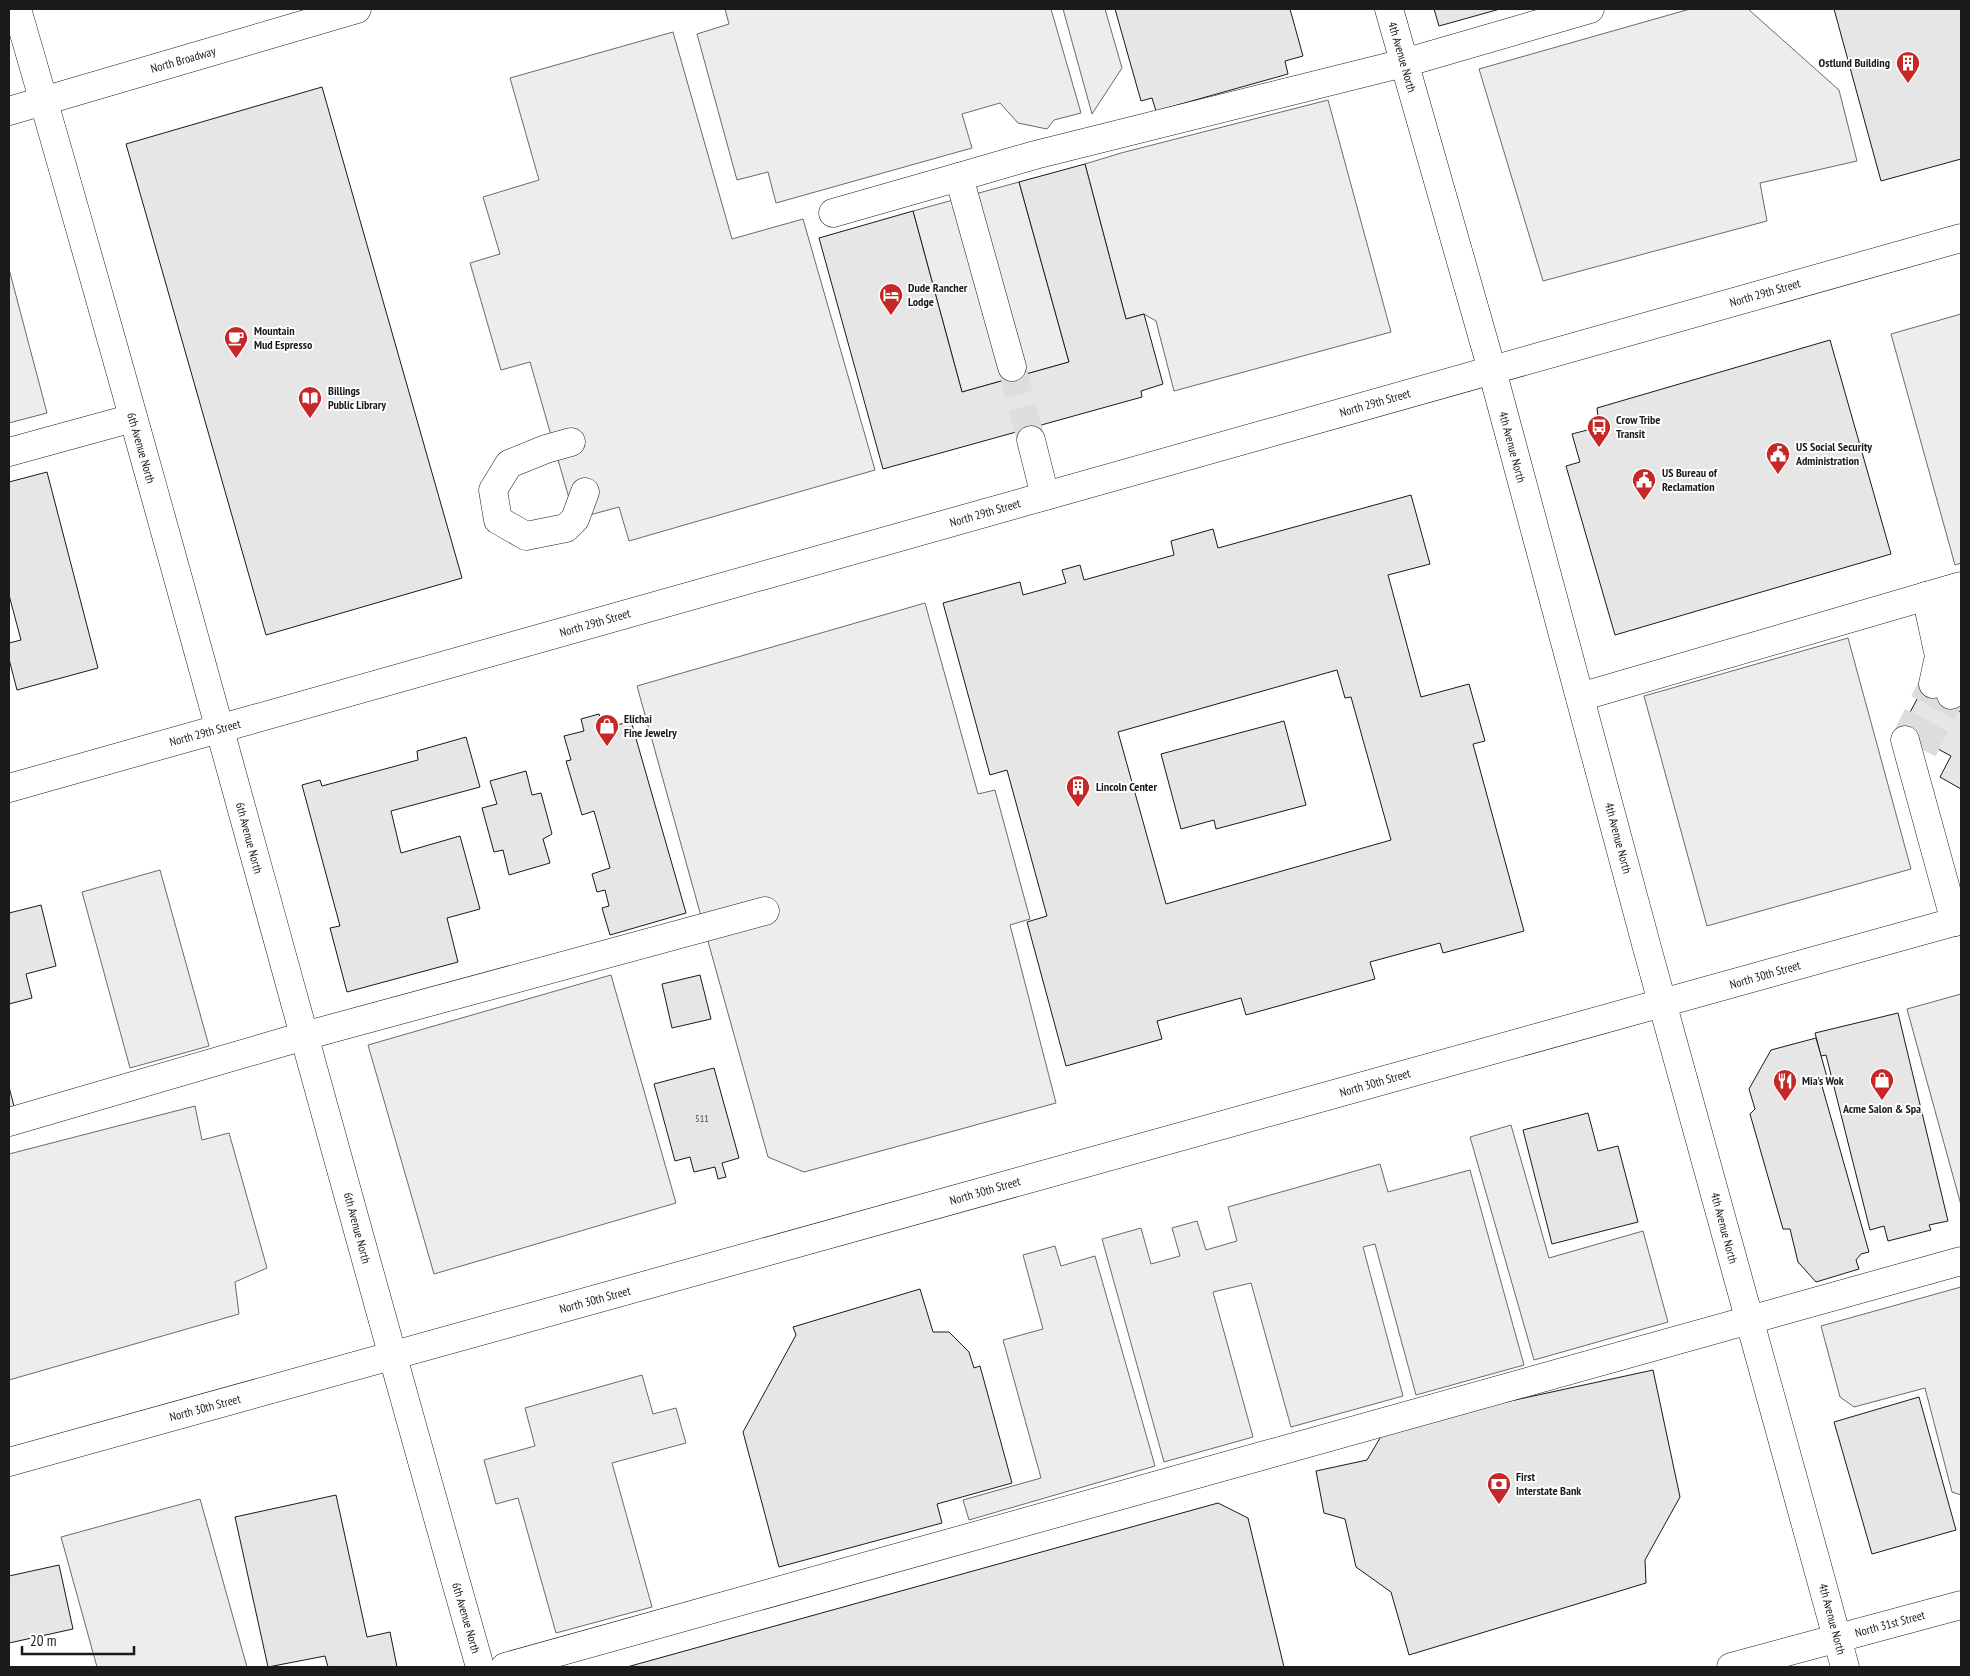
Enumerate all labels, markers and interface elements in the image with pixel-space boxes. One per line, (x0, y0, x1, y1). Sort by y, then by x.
street label: 4th Avenue North (1385, 20, 1420, 94)
street label: North Broadway (149, 43, 218, 76)
building icon: Ostlund Building (1895, 50, 1921, 84)
place label: Ostlund Building (1819, 55, 1890, 70)
street label: North 29th Street (1728, 275, 1803, 310)
place label: Dude Rancher Lodge (908, 280, 968, 309)
hotel icon: Dude Rancher Lodge (878, 282, 904, 316)
place label: Mountain Mud Espresso (254, 323, 313, 352)
cafe icon: Mountain Mud Espresso (223, 325, 249, 359)
place label: Billings Public Library (328, 383, 386, 412)
library icon: Billings Public Library (297, 385, 323, 419)
street label: North 29th Street (1338, 385, 1413, 420)
street label: 4th Avenue North (1496, 410, 1529, 484)
street label: 6th Avenue North (124, 411, 159, 485)
place label: Crow Tribe Transit (1616, 412, 1661, 441)
bus stop icon: Crow Tribe Transit (1586, 414, 1612, 448)
place label: US Social Security Administration (1795, 439, 1872, 468)
public building icon: US Social Security Administration (1765, 441, 1791, 475)
place label: US Bureau of Reclamation (1662, 465, 1718, 494)
public building icon: US Bureau of Reclamation (1631, 467, 1657, 501)
street label: North 29th Street (948, 495, 1023, 530)
street label: North 29th Street (558, 605, 633, 640)
place label: Elichai Fine Jewelry (624, 711, 677, 740)
shop icon: Elichai Fine Jewelry (594, 713, 620, 747)
street label: North 29th Street (168, 716, 243, 749)
building icon: Lincoln Center (1065, 774, 1091, 808)
place label: Lincoln Center (1096, 779, 1157, 794)
street label: 6th Avenue North (233, 801, 266, 875)
street label: 4th Avenue North (1602, 801, 1635, 875)
street label: North 30th Street (1728, 957, 1803, 992)
street label: North 30th Street (1338, 1065, 1413, 1100)
shop icon: Acme Salon & Spa (1869, 1067, 1895, 1101)
restaurant icon: Mia's Wok (1772, 1068, 1798, 1102)
place label: Mia's Wok (1802, 1073, 1844, 1088)
place label: Acme Salon & Spa (1842, 1101, 1921, 1116)
house number: 511 (695, 1112, 709, 1125)
street label: North 30th Street (948, 1173, 1023, 1208)
street label: 6th Avenue North (341, 1191, 374, 1265)
street label: 4th Avenue North (1708, 1191, 1741, 1265)
street label: North 30th Street (558, 1283, 633, 1316)
street label: North 30th Street (168, 1391, 243, 1424)
place label: First Interstate Bank (1516, 1469, 1581, 1498)
bank icon: First Interstate Bank (1486, 1471, 1512, 1505)
street label: 6th Avenue North (449, 1581, 484, 1655)
street label: 4th Avenue North (1816, 1582, 1849, 1656)
street label: North 31st Street (1853, 1607, 1927, 1640)
scale bar (22, 1624, 135, 1656)
text: 20 m (30, 1631, 56, 1650)

